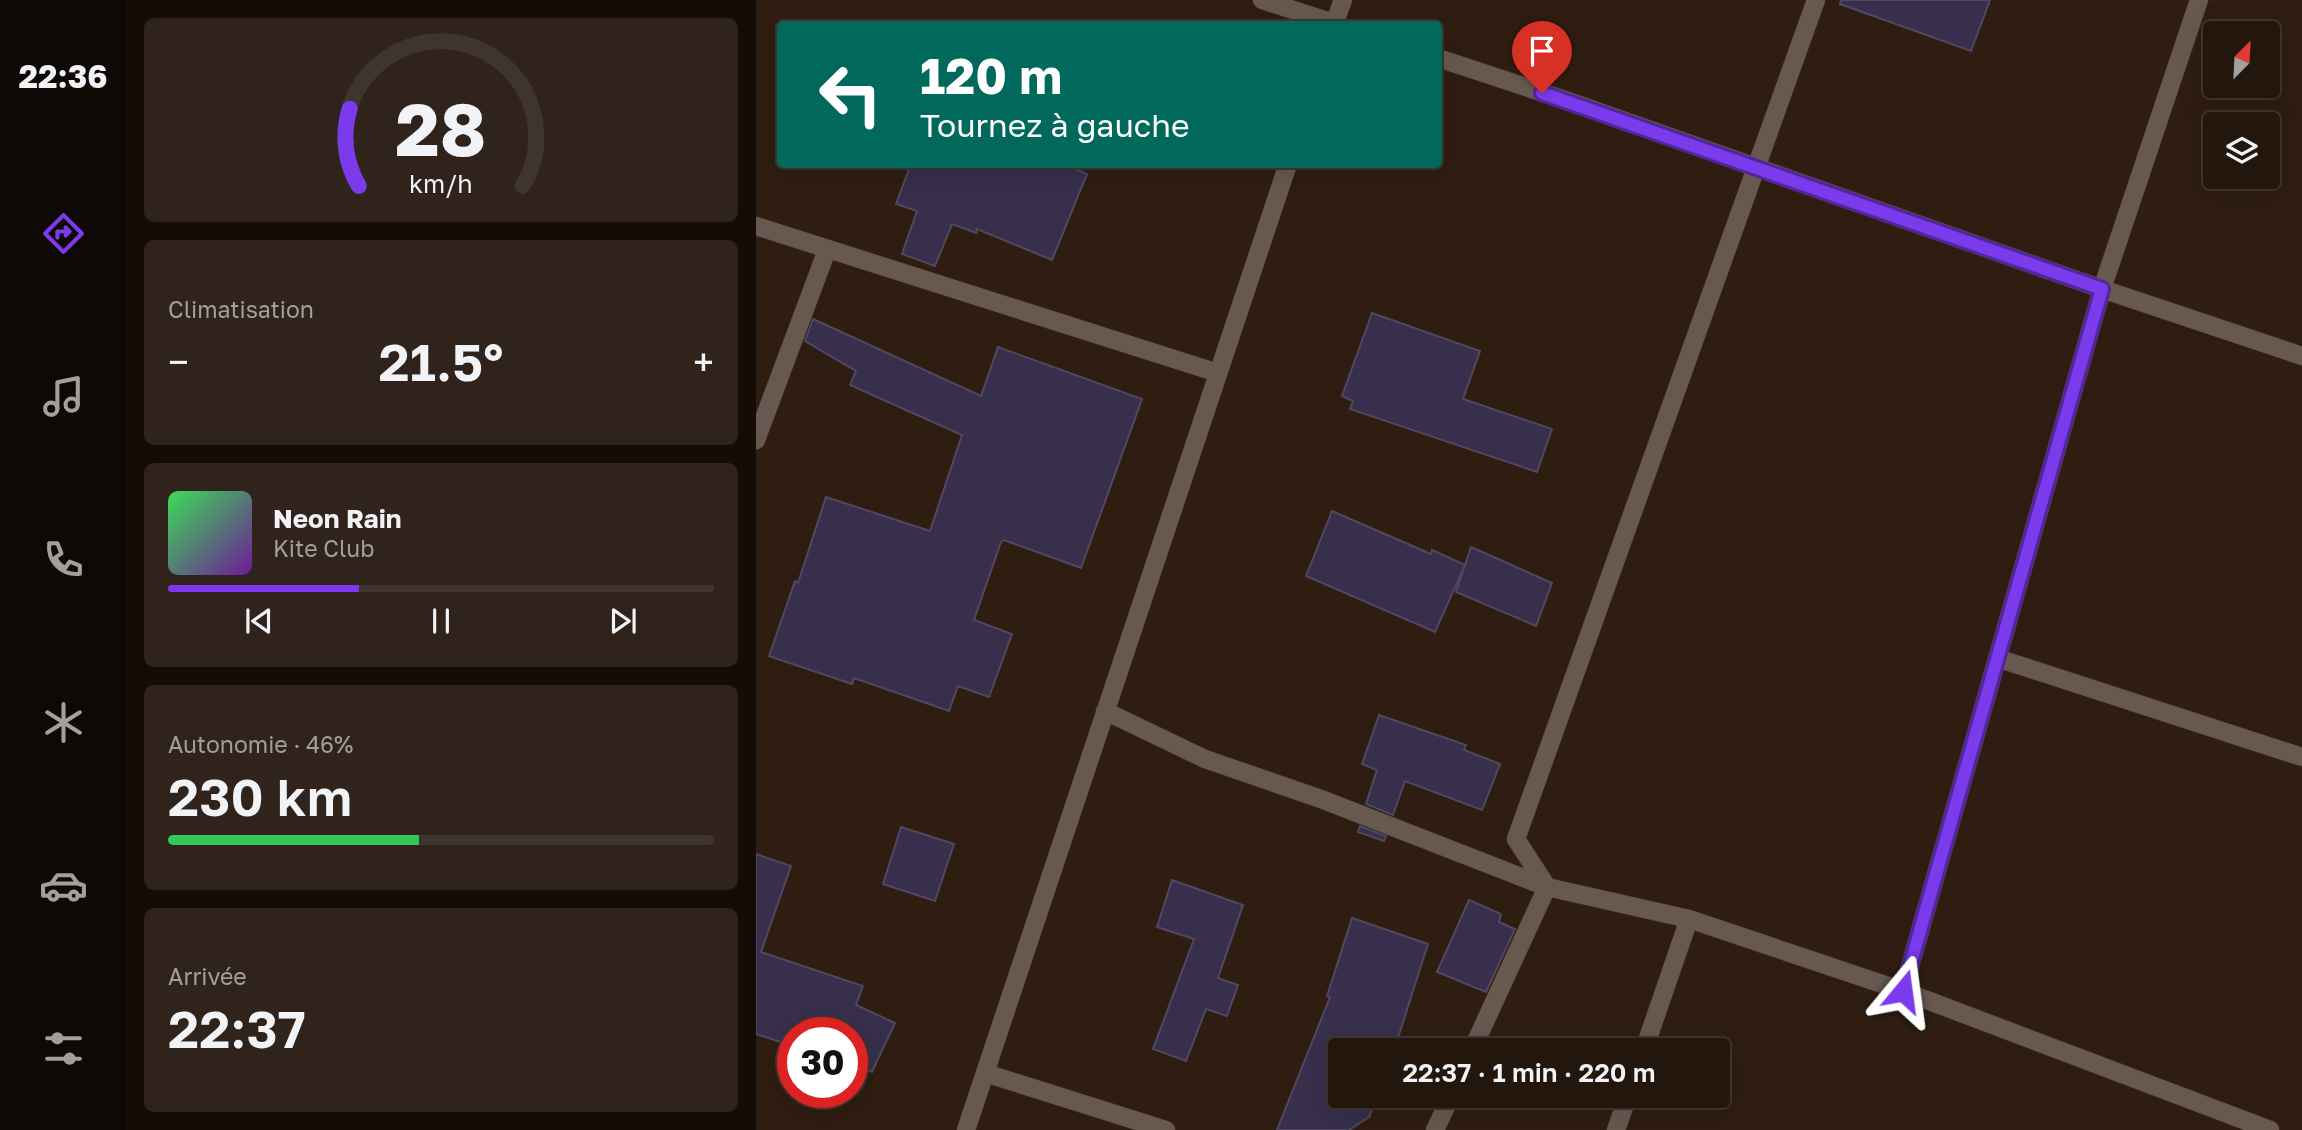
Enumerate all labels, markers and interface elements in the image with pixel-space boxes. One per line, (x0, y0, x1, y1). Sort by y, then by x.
pin (1512, 21, 1572, 93)
north arrow (2203, 21, 2280, 98)
map controls (2203, 21, 2280, 189)
icon: arrive (1523, 32, 1561, 70)
text: 120 m (920, 46, 1062, 105)
icon: left (805, 49, 896, 140)
text: 22:36 (18, 57, 108, 95)
text: 28 (396, 86, 487, 173)
text: Tournez à gauche (920, 106, 1189, 144)
button: layers (2203, 112, 2280, 189)
text: km/h (409, 168, 473, 199)
icon: directions (39, 209, 88, 258)
text: Climatisation (168, 295, 314, 323)
text: 21.5° (379, 330, 503, 392)
text: − (168, 339, 189, 384)
text: + (693, 339, 714, 384)
icon: music (39, 372, 88, 421)
text: Neon Rain (273, 503, 402, 534)
text: Kite Club (273, 534, 374, 562)
icon: phone (39, 535, 88, 584)
icon: previous (240, 602, 278, 640)
icon: pause (422, 602, 460, 640)
icon: next (604, 602, 642, 640)
icon: climate (39, 698, 88, 747)
text: Autonomie · 46% (168, 730, 353, 758)
text: 230 km (168, 765, 352, 827)
icon: car (39, 861, 88, 910)
position arrow (1866, 954, 1940, 1028)
text: Arrivée (168, 962, 247, 990)
text: 22:37 (168, 997, 306, 1059)
speed limit sign: 30 (777, 1017, 868, 1108)
icon: filters (39, 1024, 88, 1073)
text: 22:37 · 1 min · 220 m (1402, 1057, 1656, 1088)

